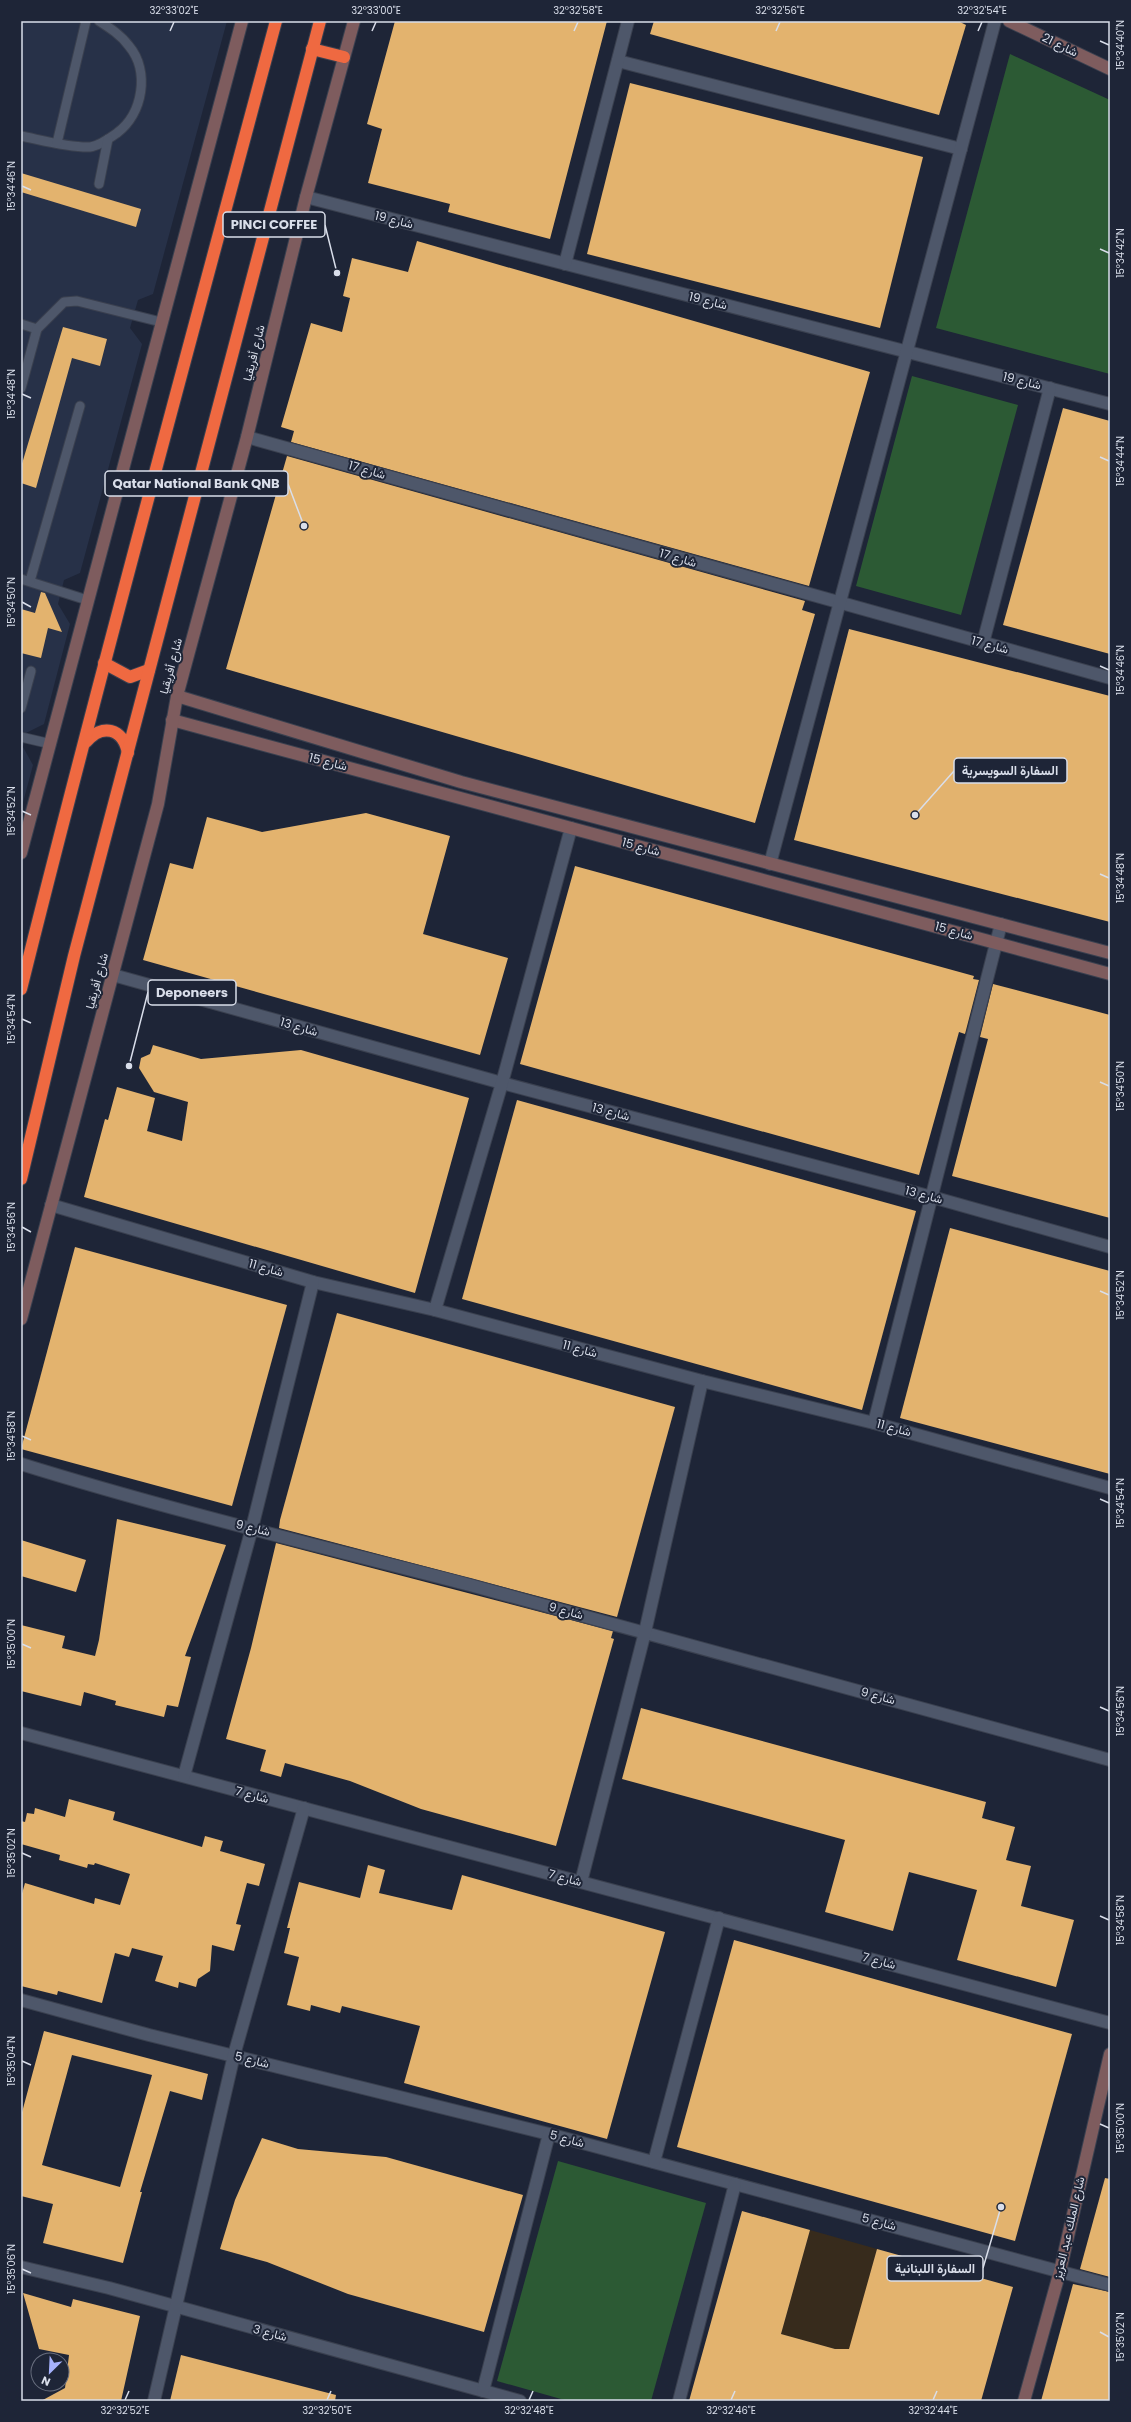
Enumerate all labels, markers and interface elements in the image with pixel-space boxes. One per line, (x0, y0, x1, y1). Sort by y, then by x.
text: 32°33'02"E (149, 3, 199, 18)
text: 32°33'00"E (351, 3, 401, 18)
text: 32°32'58"E (553, 3, 603, 18)
text: 32°32'56"E (755, 3, 805, 18)
text: 32°32'54"E (957, 3, 1007, 18)
text: 15°34'40"N (1113, 20, 1128, 70)
street label: شارع 21 (1039, 29, 1081, 61)
text: 15°34'46"N (4, 161, 19, 211)
street label: شارع 19 (373, 207, 415, 233)
callout: PINCI COFFEE (223, 212, 325, 237)
text: PINCI COFFEE (231, 215, 317, 234)
text: 15°34'42"N (1113, 228, 1128, 278)
street label: شارع 19 (687, 288, 729, 314)
street label: شارع أفريقيا (238, 323, 270, 383)
street label: شارع 19 (1001, 368, 1043, 394)
text: 15°34'48"N (4, 369, 19, 419)
text: 15°34'44"N (1113, 436, 1128, 486)
street label: شارع 17 (346, 456, 388, 484)
callout: Qatar National Bank QNB (105, 471, 288, 496)
text: Qatar National Bank QNB (112, 474, 280, 493)
street label: شارع 17 (657, 544, 699, 572)
text: 15°34'50"N (4, 577, 19, 627)
street label: شارع 17 (969, 631, 1011, 659)
street label: شارع أفريقيا (155, 636, 187, 696)
text: 15°34'46"N (1113, 645, 1128, 695)
street label: شارع 15 (307, 749, 349, 775)
callout: السفارة السويسرية (954, 758, 1067, 783)
text: السفارة السويسرية (962, 761, 1058, 780)
text: 15°34'52"N (4, 786, 19, 836)
street label: شارع 15 (620, 833, 662, 861)
text: 15°34'48"N (1113, 853, 1128, 903)
street label: شارع 15 (933, 917, 975, 945)
street label: شارع أفريقيا (81, 951, 113, 1011)
callout: Deponeers (148, 980, 236, 1005)
text: Deponeers (156, 983, 228, 1002)
text: 15°34'54"N (4, 994, 19, 1044)
street label: شارع 13 (278, 1013, 320, 1041)
text: 15°34'50"N (1113, 1061, 1128, 1111)
street label: شارع 13 (590, 1098, 632, 1126)
street label: شارع 13 (903, 1181, 945, 1209)
text: 15°34'56"N (4, 1202, 19, 1252)
street label: شارع 11 (247, 1255, 285, 1281)
text: 15°34'52"N (1113, 1270, 1128, 1320)
street label: شارع 11 (561, 1336, 599, 1362)
text: 15°34'58"N (4, 1411, 19, 1461)
street label: شارع 11 (875, 1415, 913, 1441)
text: 15°34'54"N (1113, 1478, 1128, 1528)
street label: شارع 9 (234, 1515, 272, 1541)
street label: شارع 9 (547, 1598, 585, 1624)
text: 15°35'00"N (4, 1619, 19, 1669)
street label: شارع 9 (859, 1683, 897, 1709)
text: 15°34'56"N (1113, 1686, 1128, 1736)
street label: شارع 7 (233, 1782, 271, 1808)
text: 15°35'02"N (4, 1828, 19, 1878)
street label: شارع 7 (546, 1865, 584, 1891)
text: 15°34'58"N (1113, 1895, 1128, 1945)
street label: شارع 7 (860, 1948, 898, 1974)
text: 15°35'04"N (4, 2036, 19, 2086)
street label: شارع 5 (233, 2047, 271, 2073)
text: 15°35'00"N (1113, 2103, 1128, 2153)
street label: شارع 5 (548, 2126, 586, 2152)
street label: شارع الملك عبد العزيز (1048, 2175, 1090, 2282)
street label: شارع 5 (860, 2209, 898, 2235)
text: 15°35'06"N (4, 2244, 19, 2294)
callout: السفارة اللبنانية (887, 2256, 983, 2281)
text: السفارة اللبنانية (895, 2259, 975, 2278)
text: 15°35'02"N (1113, 2312, 1128, 2362)
street label: شارع 3 (251, 2320, 289, 2346)
north arrow (30, 2352, 70, 2392)
text: N (39, 2372, 53, 2390)
text: 32°32'52"E (100, 2403, 150, 2418)
text: 32°32'50"E (302, 2403, 352, 2418)
text: 32°32'48"E (504, 2403, 554, 2418)
text: 32°32'46"E (706, 2403, 756, 2418)
text: 32°32'44"E (908, 2403, 958, 2418)

